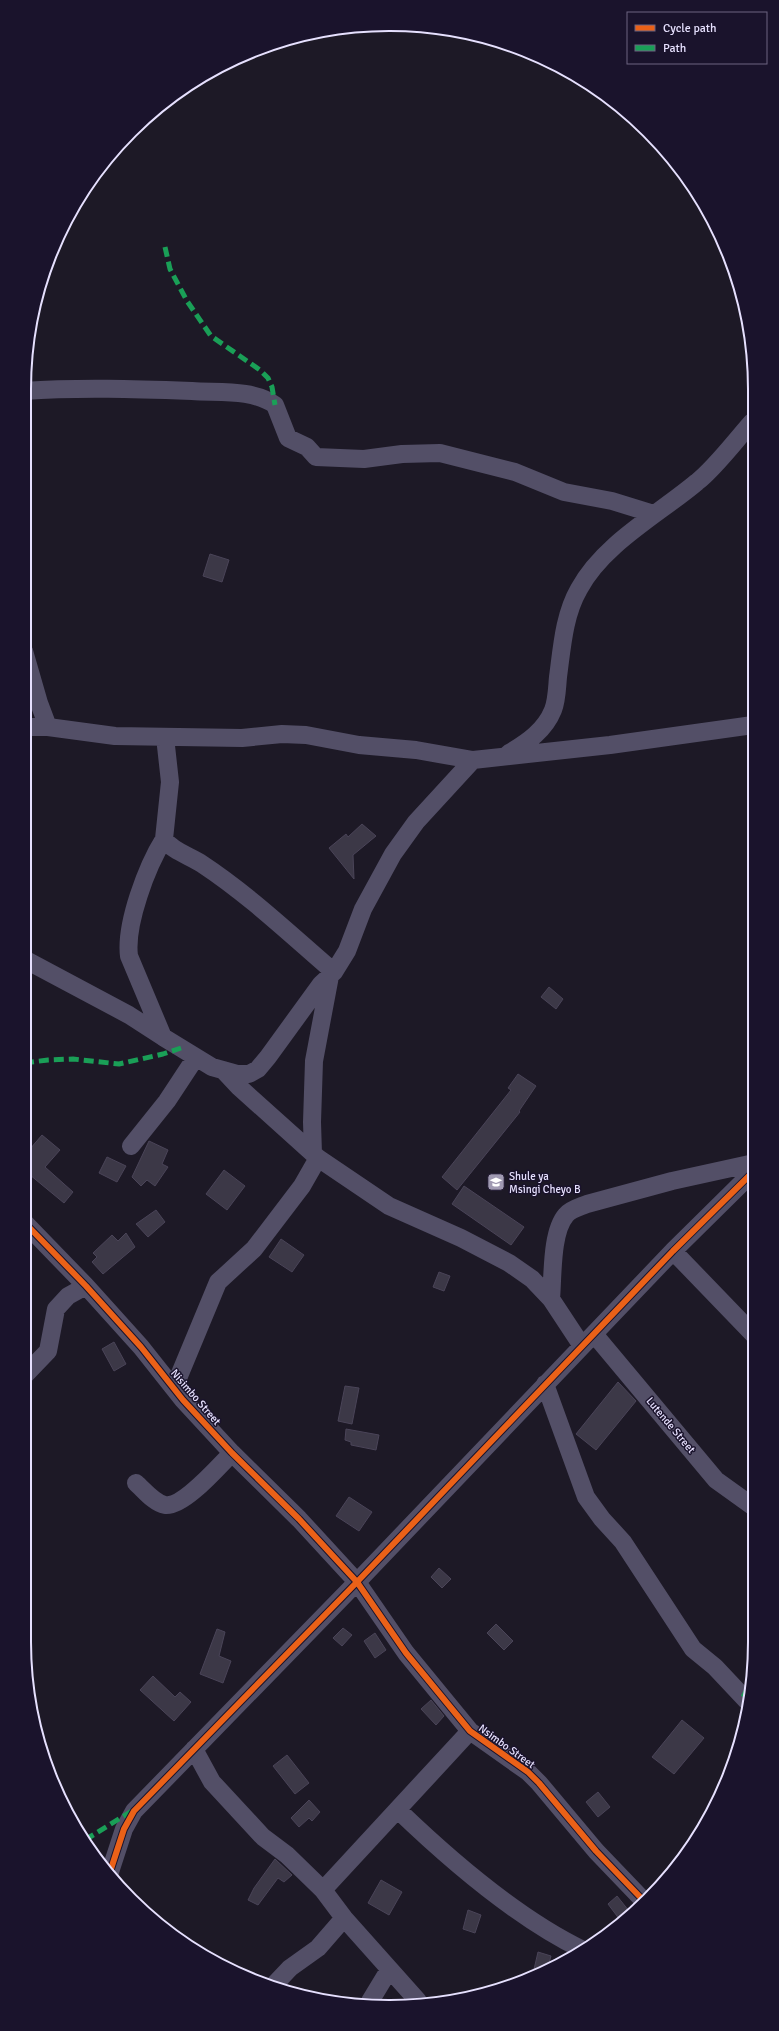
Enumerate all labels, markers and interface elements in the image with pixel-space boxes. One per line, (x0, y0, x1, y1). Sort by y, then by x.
legend (627, 12, 767, 64)
text: Cycle path (663, 21, 716, 36)
text: Path (663, 41, 686, 56)
place label: Shule ya Msingi Cheyo B (509, 1170, 581, 1196)
school or university icon: Shule ya Msingi Cheyo B (486, 1172, 506, 1192)
street label: Nisimbo Street (168, 1367, 223, 1428)
street label: Lutende Street (643, 1395, 698, 1456)
street label: Nsimbo Street (476, 1722, 538, 1771)

